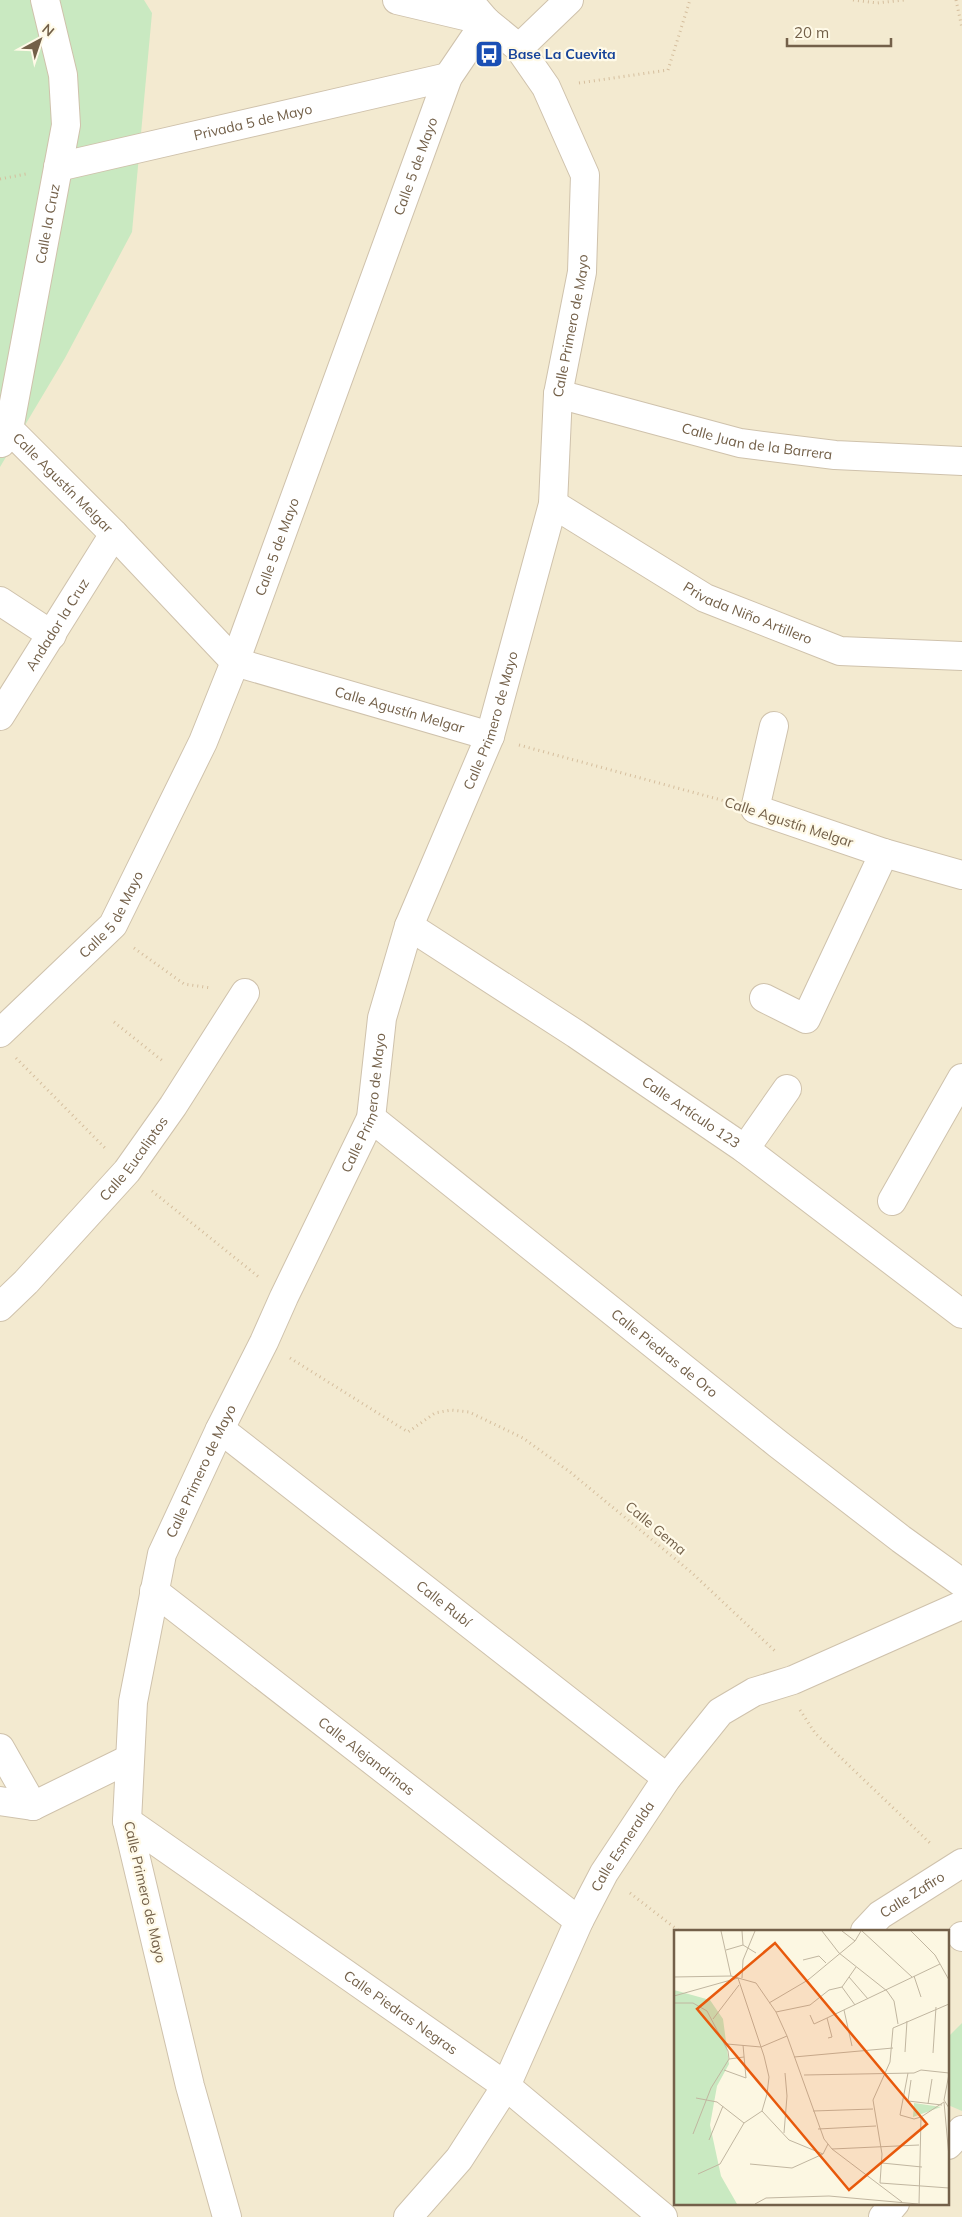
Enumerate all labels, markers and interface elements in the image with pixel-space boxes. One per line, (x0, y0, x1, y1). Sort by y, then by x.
north arrow (15, 15, 65, 65)
scale bar (787, 15, 891, 47)
text: N (39, 20, 58, 40)
text: 20 m (794, 23, 829, 42)
bus stop icon: Base La Cuevita (474, 39, 504, 69)
place label: Base La Cuevita (508, 45, 616, 63)
street label: Privada 5 de Mayo (192, 100, 314, 144)
street label: Calle 5 de Mayo (389, 115, 442, 218)
street label: Calle la Cruz (31, 182, 64, 265)
street label: Calle Primero de Mayo (549, 254, 592, 399)
street label: Calle Juan de la Barrera (680, 419, 833, 464)
street label: Calle Agustín Melgar (9, 429, 117, 537)
street label: Calle 5 de Mayo (251, 495, 303, 598)
street label: Andador la Cruz (22, 575, 93, 674)
street label: Privada Niño Artillero (680, 578, 815, 648)
street label: Calle Primero de Mayo (459, 649, 522, 793)
street label: Calle Agustín Melgar (333, 682, 468, 737)
street label: Calle Agustín Melgar (722, 793, 856, 852)
street label: Calle 5 de Mayo (75, 868, 147, 962)
street label: Calle Primero de Mayo (337, 1032, 389, 1176)
street label: Calle Artículo 123 (638, 1072, 744, 1152)
street label: Calle Eucaliptos (95, 1113, 172, 1205)
street label: Calle Piedras de Oro (607, 1305, 722, 1401)
street label: Calle Primero de Mayo (162, 1401, 240, 1541)
street label: Calle Gema (622, 1497, 690, 1559)
street label: Calle Rubí (413, 1577, 476, 1631)
street label: Calle Alejandrinas (315, 1713, 418, 1799)
street label: Calle Esmeralda (587, 1798, 658, 1895)
street label: Calle Primero de Mayo (120, 1819, 170, 1965)
street label: Calle Zafiro (876, 1867, 948, 1922)
inset map (674, 1930, 950, 2204)
street label: Calle Piedras Negras (340, 1966, 461, 2059)

